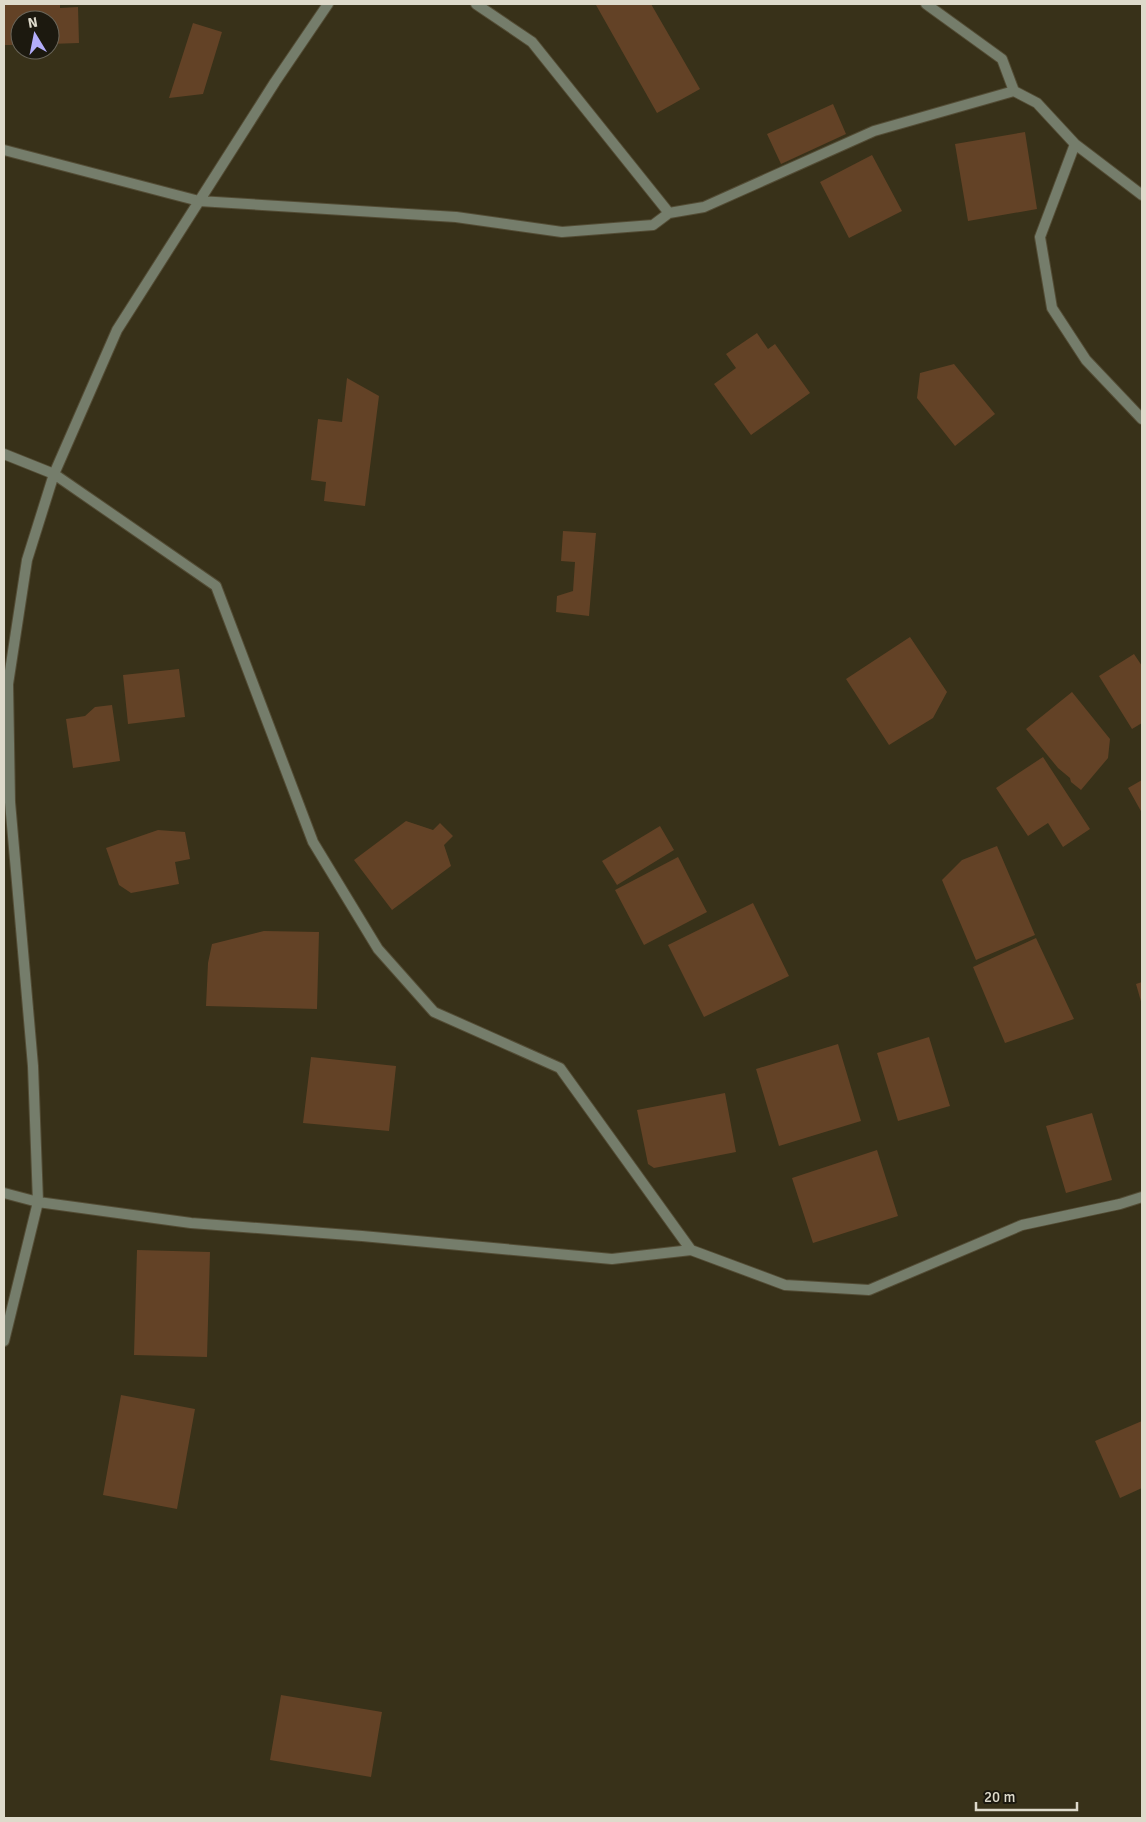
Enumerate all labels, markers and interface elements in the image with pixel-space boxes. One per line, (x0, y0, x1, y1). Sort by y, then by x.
north arrow (10, 10, 60, 60)
text: N (27, 13, 39, 32)
scale bar (976, 1780, 1077, 1812)
text: 20 m (984, 1788, 1015, 1806)

